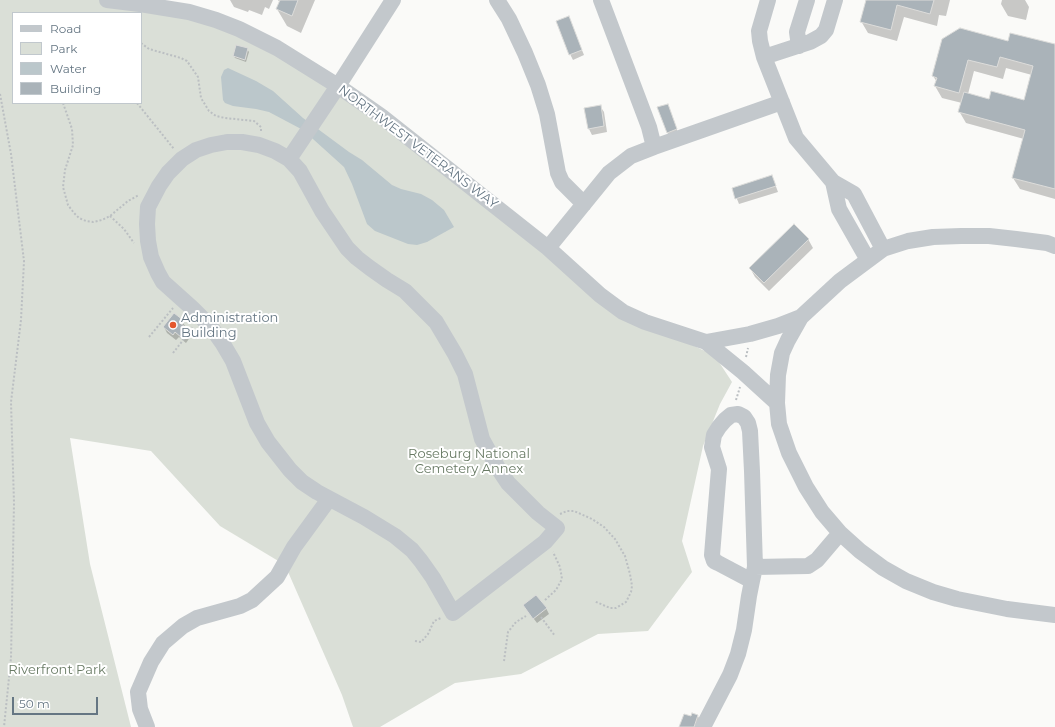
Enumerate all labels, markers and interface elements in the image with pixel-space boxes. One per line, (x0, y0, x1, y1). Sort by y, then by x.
legend (12, 12, 142, 104)
text: Road (50, 21, 81, 36)
text: Park (50, 41, 77, 56)
text: Water (50, 61, 86, 76)
text: Building (50, 81, 101, 96)
street label: NORTHWEST VETERANS WAY (335, 82, 501, 212)
place label: Administration Building (181, 310, 278, 341)
marker: Administration Building (168, 320, 178, 330)
park label: Roseburg National Cemetery Annex (408, 446, 530, 477)
park label: Riverfront Park (8, 662, 106, 678)
scale bar (14, 689, 100, 715)
text: 50 m (19, 696, 50, 711)

